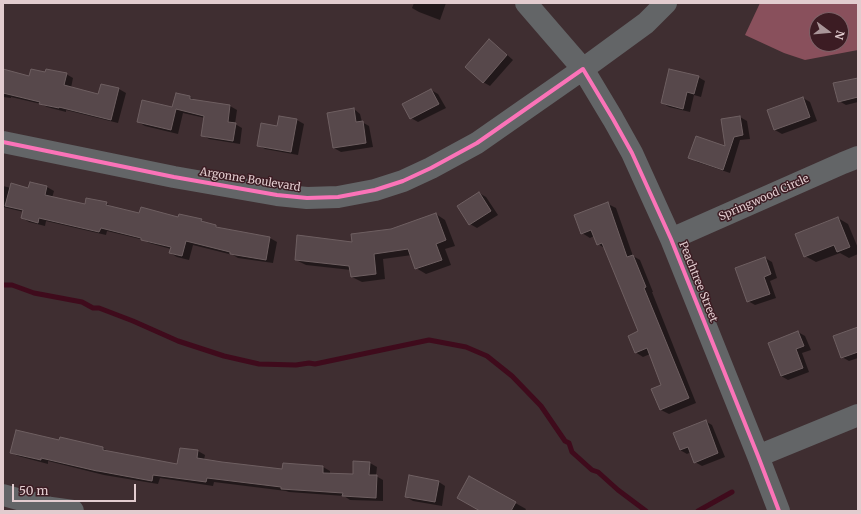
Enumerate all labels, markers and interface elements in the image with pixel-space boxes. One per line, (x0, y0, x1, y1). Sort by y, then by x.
north arrow (809, 12, 849, 52)
text: N (832, 29, 848, 41)
street label: Argonne Boulevard (199, 166, 301, 194)
street label: Springwood Circle (717, 172, 811, 224)
street label: Peachtree Street (676, 240, 720, 324)
scale bar (14, 476, 138, 502)
text: 50 m (19, 483, 48, 498)

